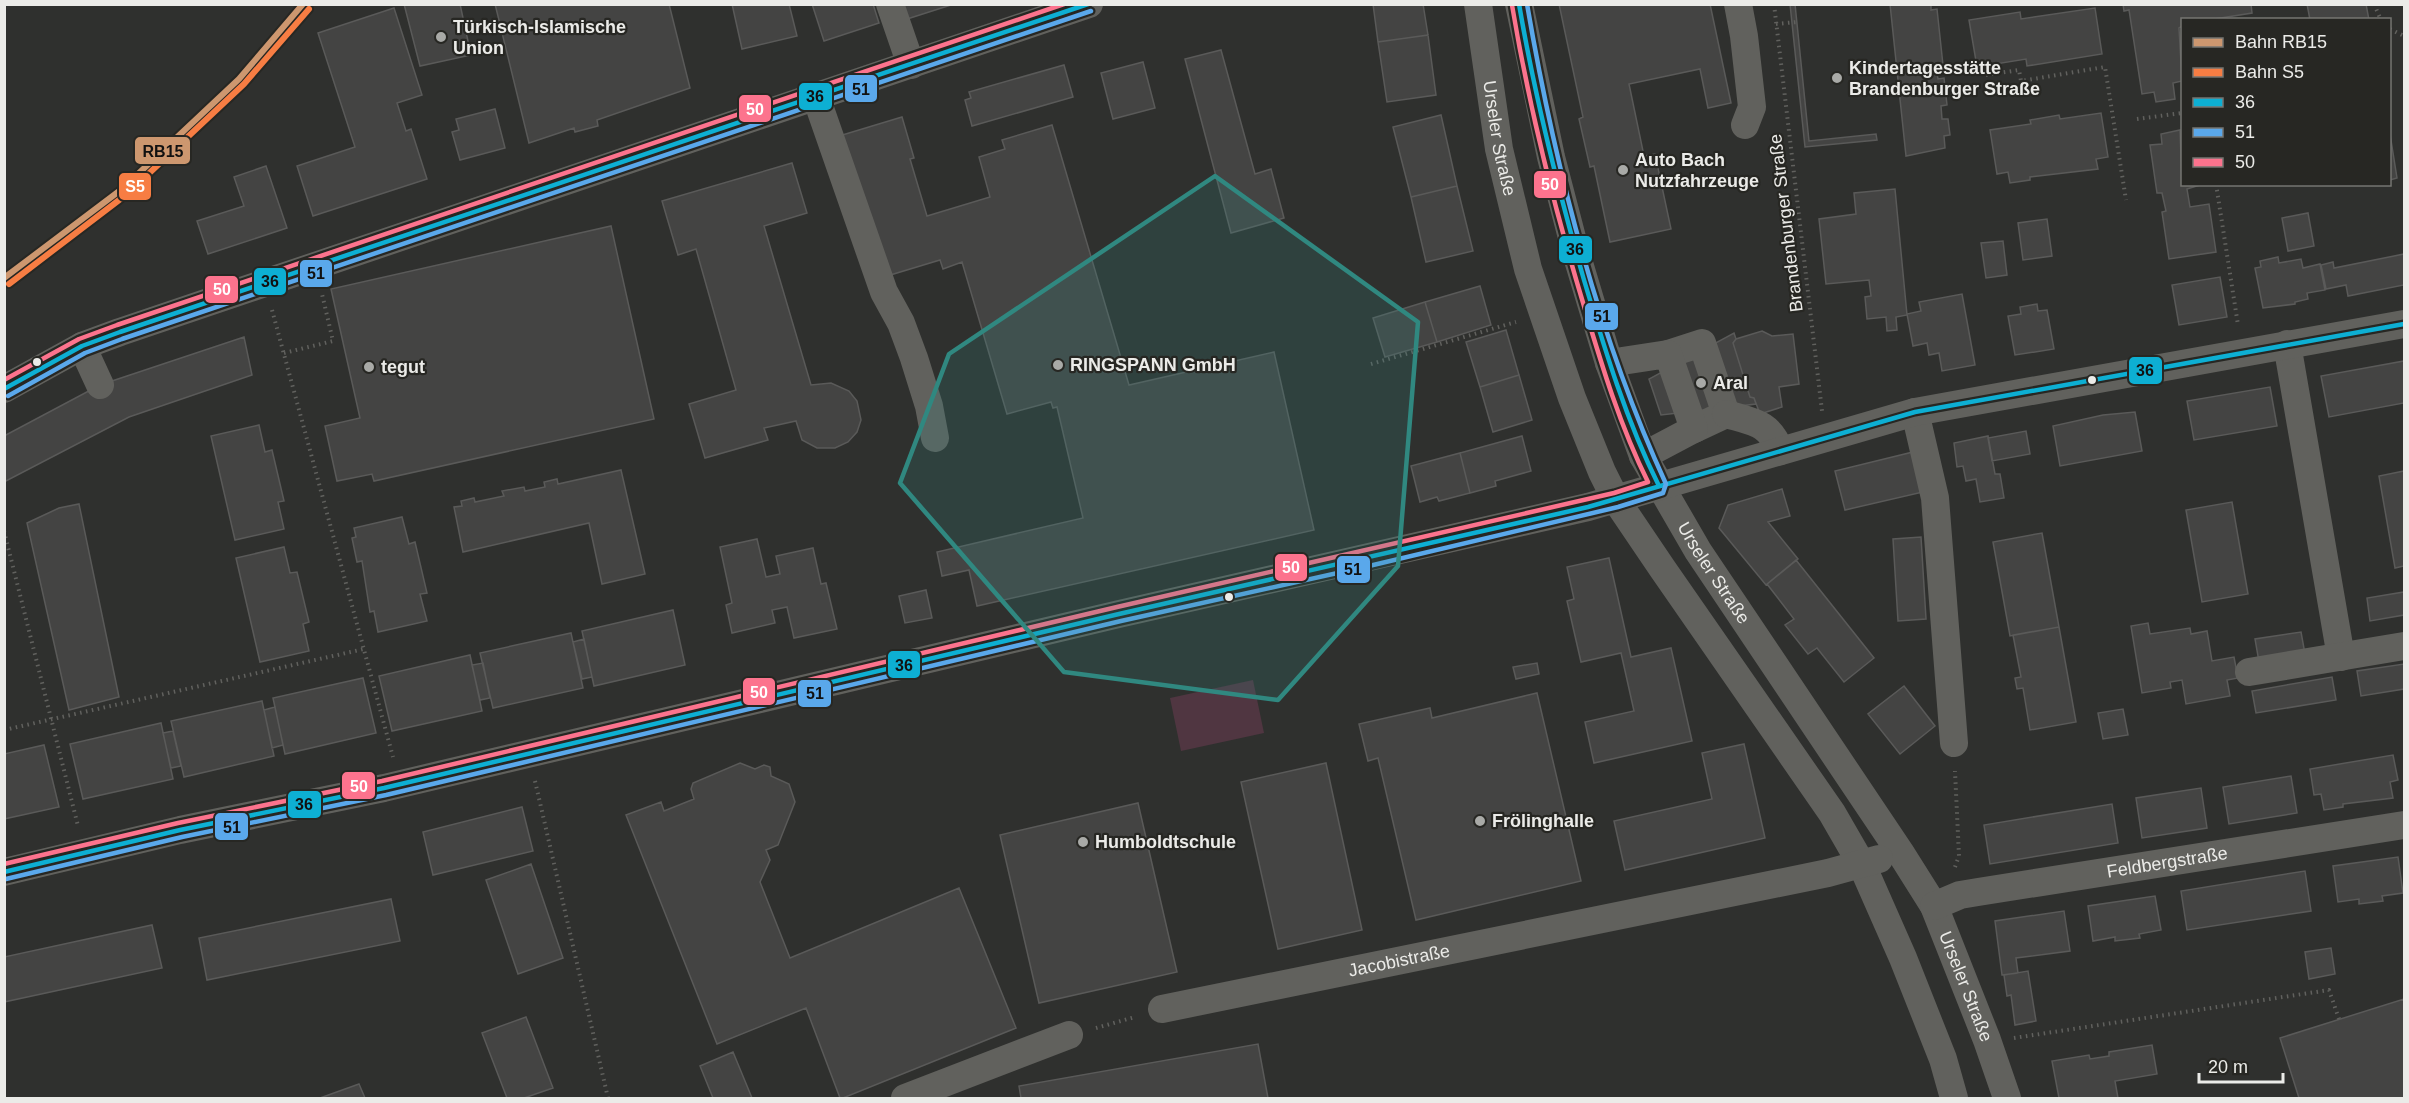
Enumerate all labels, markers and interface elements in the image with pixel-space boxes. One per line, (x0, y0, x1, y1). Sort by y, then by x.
place label: Türkisch-Islamische Union (453, 17, 626, 58)
legend (2181, 18, 2391, 186)
marker: Türkisch-Islamische Union (434, 30, 448, 44)
text: Bahn RB15 (2235, 32, 2327, 52)
place label: Kindertagesstätte Brandenburger Straße (1849, 58, 2040, 99)
text: Bahn S5 (2235, 62, 2304, 82)
marker: Kindertagesstätte Brandenburger Straße (1830, 71, 1844, 85)
line badge: 51 (844, 74, 878, 103)
street label: Urseler Straße (1479, 79, 1520, 198)
text: 51 (852, 81, 870, 98)
line badge: 36 (798, 82, 833, 111)
text: 36 (806, 88, 824, 105)
text: 36 (2235, 92, 2255, 112)
line badge: 50 (738, 94, 772, 123)
text: 50 (746, 101, 764, 118)
text: 51 (2235, 122, 2255, 142)
street label: Brandenburger Straße (1765, 133, 1807, 313)
line badge: RB15 (134, 136, 191, 165)
text: RB15 (143, 143, 184, 160)
place label: Auto Bach Nutzfahrzeuge (1635, 150, 1759, 191)
text: 50 (2235, 152, 2255, 172)
marker: Auto Bach Nutzfahrzeuge (1616, 163, 1630, 177)
line badge: 50 (1533, 170, 1567, 199)
line badge: S5 (118, 172, 152, 201)
text: 50 (1541, 176, 1559, 193)
text: S5 (125, 178, 145, 195)
line badge: 36 (1558, 235, 1593, 264)
text: 36 (1566, 241, 1584, 258)
line badge: 51 (299, 259, 333, 288)
text: 51 (307, 265, 325, 282)
line badge: 36 (253, 267, 287, 296)
text: 36 (261, 273, 279, 290)
line badge: 50 (204, 275, 239, 304)
text: 50 (213, 281, 231, 298)
line badge: 51 (1584, 302, 1619, 331)
text: 51 (1593, 308, 1611, 325)
place label: RINGSPANN GmbH (1070, 355, 1236, 375)
unlabelled marker (31, 356, 43, 368)
line badge: 36 (2128, 356, 2163, 385)
place label: tegut (381, 357, 425, 377)
marker: RINGSPANN GmbH (1051, 358, 1065, 372)
marker: tegut (362, 360, 376, 374)
text: 36 (2136, 362, 2154, 379)
place label: Aral (1713, 373, 1748, 393)
unlabelled marker (2086, 374, 2098, 386)
marker: Aral (1694, 376, 1708, 390)
street label: Urseler Straße (1673, 519, 1754, 627)
line badge: 50 (1274, 553, 1308, 582)
line badge: 51 (1336, 555, 1371, 584)
text: 50 (1282, 559, 1300, 576)
text: 51 (1344, 561, 1362, 578)
unlabelled marker (1223, 591, 1235, 603)
line badge: 36 (887, 650, 921, 679)
text: 36 (895, 657, 913, 674)
line badge: 50 (742, 677, 776, 706)
line badge: 51 (797, 679, 832, 708)
text: 50 (750, 684, 768, 701)
text: 51 (806, 685, 824, 702)
line badge: 50 (341, 771, 376, 800)
text: 50 (350, 778, 368, 795)
line badge: 36 (287, 790, 322, 819)
text: 36 (295, 796, 313, 813)
place label: Frölinghalle (1492, 811, 1594, 831)
line badge: 51 (214, 812, 249, 841)
marker: Frölinghalle (1473, 814, 1487, 828)
text: 51 (223, 819, 241, 836)
place label: Humboldtschule (1095, 832, 1236, 852)
marker: Humboldtschule (1076, 835, 1090, 849)
street label: Feldbergstraße (2105, 843, 2229, 882)
street label: Urseler Straße (1935, 928, 1997, 1045)
street label: Jacobistraße (1347, 940, 1452, 981)
scale bar (2199, 1046, 2283, 1084)
text: 20 m (2208, 1057, 2248, 1077)

